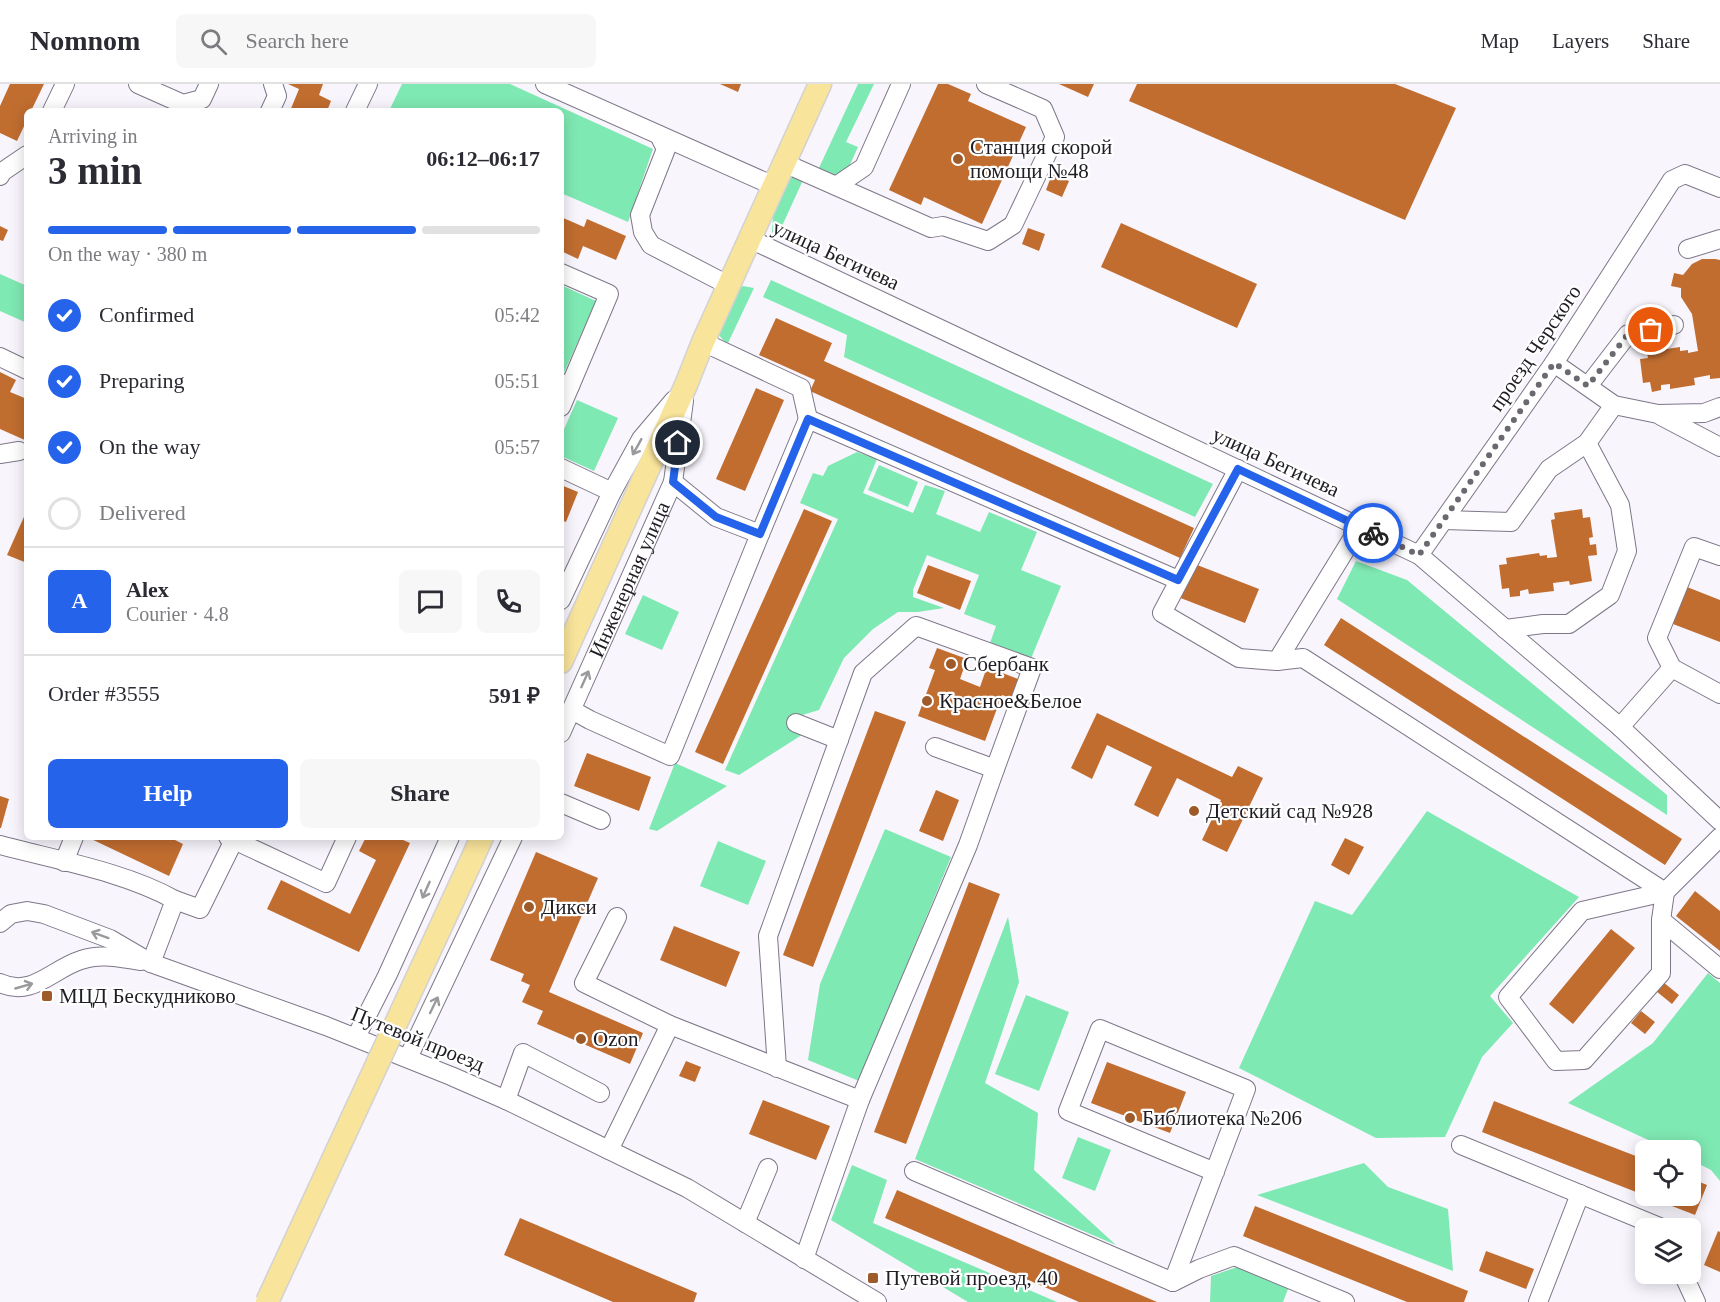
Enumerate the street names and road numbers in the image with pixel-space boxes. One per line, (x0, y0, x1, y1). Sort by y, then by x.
street label: улица Бегичева (769, 215, 904, 295)
street label: проезд Черского (1484, 280, 1586, 416)
street label: улица Бегичева (1209, 422, 1344, 502)
street label: Инженерная улица (584, 497, 675, 661)
street label: Путевой проезд (348, 1001, 488, 1077)

